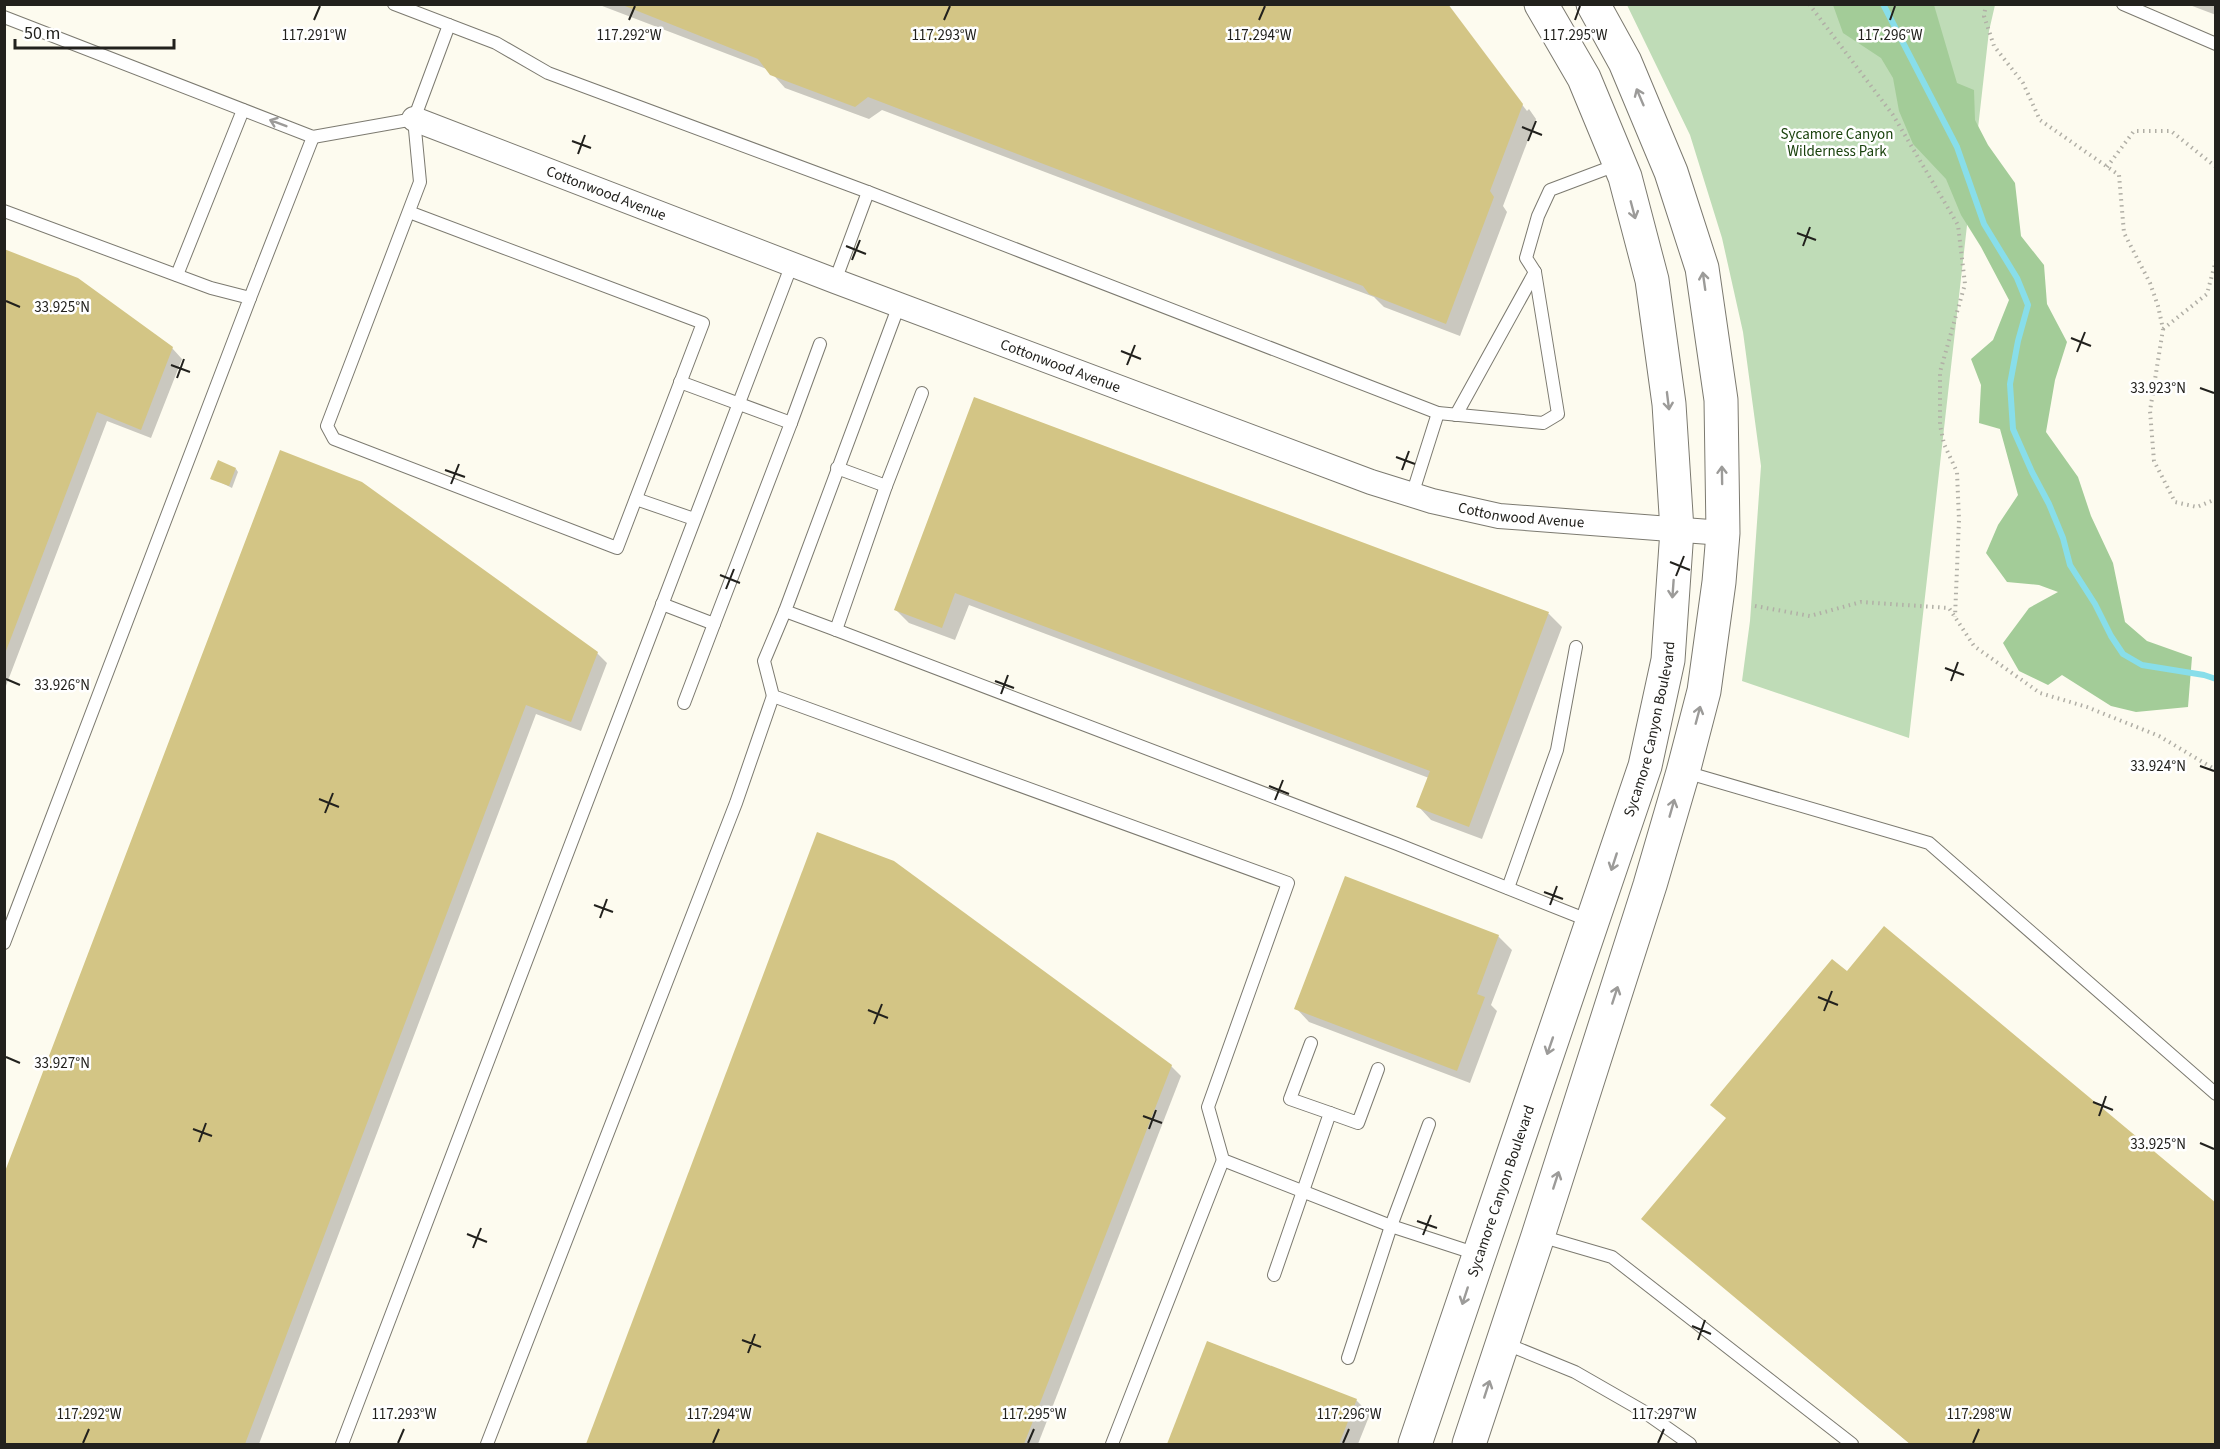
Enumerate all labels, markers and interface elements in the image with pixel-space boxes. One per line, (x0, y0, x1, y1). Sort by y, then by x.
scale bar (15, 12, 174, 50)
text: 50 m (24, 21, 60, 46)
text: 117.291°W (281, 25, 347, 46)
text: 117.292°W (596, 25, 662, 46)
text: 117.293°W (911, 25, 977, 46)
text: 117.294°W (1226, 25, 1292, 46)
text: 117.295°W (1542, 25, 1608, 46)
text: 117.296°W (1857, 25, 1923, 46)
one-way arrow (1634, 88, 1645, 107)
one-way arrow (269, 117, 288, 128)
park label: Sycamore Canyon Wilderness Park (1781, 124, 1893, 162)
street label: Cottonwood Avenue (543, 160, 669, 226)
one-way arrow (1628, 200, 1640, 219)
one-way arrow (1698, 271, 1709, 291)
text: 33.925°N (34, 297, 90, 318)
street label: Cottonwood Avenue (997, 333, 1124, 398)
text: 33.923°N (2130, 378, 2186, 399)
one-way arrow (1663, 391, 1674, 411)
one-way arrow (1716, 465, 1728, 485)
street label: Cottonwood Avenue (1456, 497, 1585, 533)
one-way arrow (1667, 578, 1678, 598)
street label: Sycamore Canyon Boulevard (1618, 641, 1680, 820)
text: 33.926°N (34, 675, 90, 696)
one-way arrow (1692, 706, 1704, 725)
text: 33.924°N (2130, 756, 2186, 777)
one-way arrow (1667, 799, 1679, 818)
one-way arrow (1607, 852, 1618, 871)
one-way arrow (1611, 986, 1622, 1005)
one-way arrow (1544, 1036, 1555, 1055)
text: 33.927°N (34, 1053, 90, 1074)
street label: Sycamore Canyon Boulevard (1462, 1102, 1540, 1280)
text: 33.925°N (2130, 1134, 2186, 1155)
one-way arrow (1551, 1171, 1562, 1190)
one-way arrow (1459, 1286, 1470, 1305)
one-way arrow (1482, 1380, 1493, 1399)
text: 117.292°W (56, 1404, 122, 1425)
text: 117.293°W (371, 1404, 437, 1425)
text: 117.294°W (686, 1404, 752, 1425)
text: 117.295°W (1001, 1404, 1067, 1425)
text: 117.296°W (1316, 1404, 1382, 1425)
text: 117.297°W (1631, 1404, 1697, 1425)
text: 117.298°W (1946, 1404, 2012, 1425)

